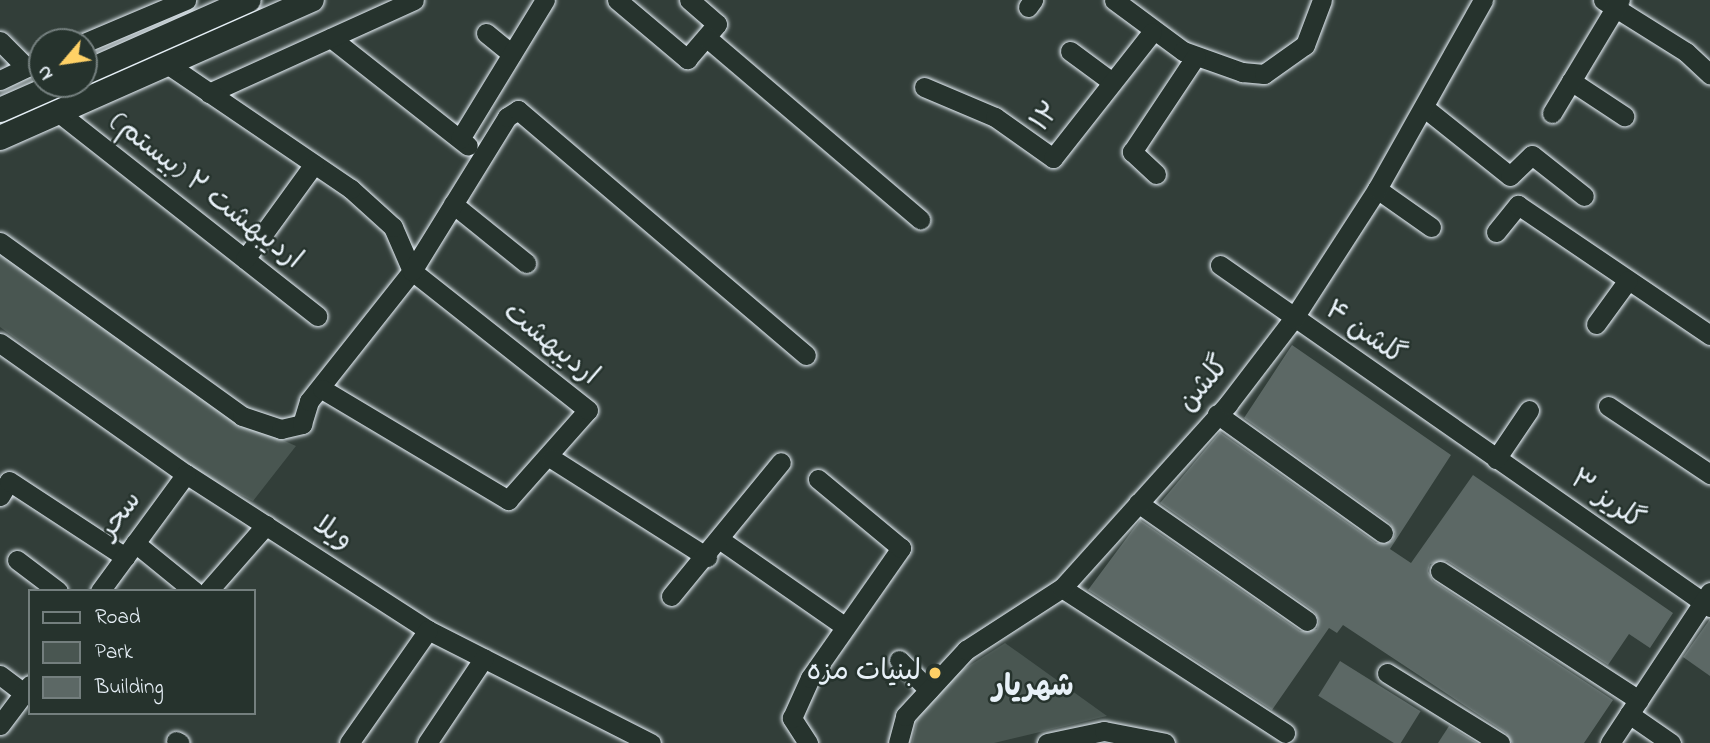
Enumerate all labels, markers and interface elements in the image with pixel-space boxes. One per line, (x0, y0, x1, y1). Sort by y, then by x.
north arrow (28, 28, 98, 98)
text: N (31, 60, 61, 85)
street label: ۱۲ (1025, 96, 1069, 140)
street label: اردیبهشت ۲ (بیستم) (102, 106, 308, 278)
street label: گلشن ۴ (1317, 294, 1411, 374)
street label: اردیبهشت (495, 296, 605, 394)
street label: گلشن (1172, 350, 1238, 420)
street label: گلریز ۳ (1563, 464, 1649, 538)
street label: سحر (92, 485, 150, 547)
street label: ویلا (306, 509, 358, 559)
legend (28, 589, 256, 715)
text: Road (95, 603, 141, 633)
text: Park (95, 638, 133, 668)
place label: لبنیات مزه (807, 656, 921, 690)
marker: لبنیات مزه (927, 665, 943, 681)
district label: شهریار (992, 670, 1074, 706)
text: Building (95, 673, 164, 703)

